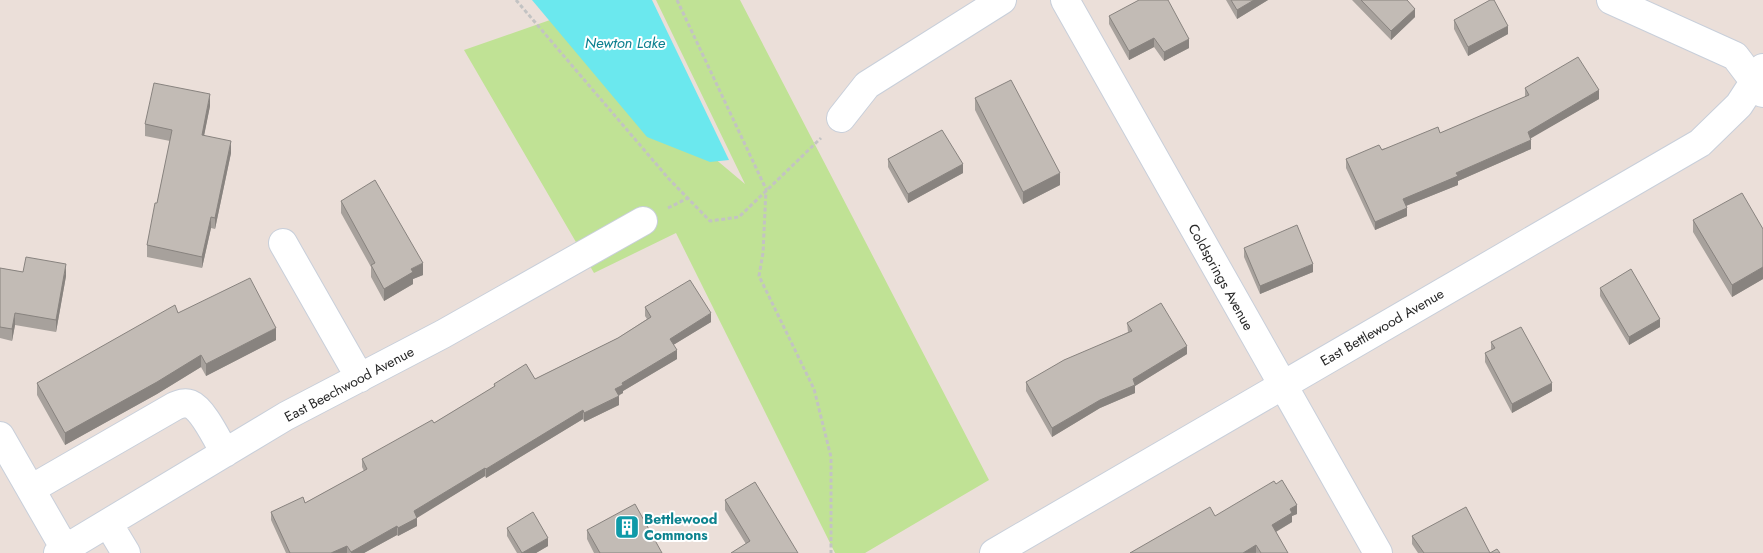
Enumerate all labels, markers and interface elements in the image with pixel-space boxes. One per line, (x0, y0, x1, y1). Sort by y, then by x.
water label: Newton Lake (585, 32, 666, 54)
street label: Coldsprings Avenue (1183, 220, 1259, 334)
street label: East Bettlewood Avenue (1316, 283, 1448, 371)
street label: East Beechwood Avenue (281, 341, 417, 427)
place label: Bettlewood Commons (644, 509, 717, 545)
building icon: Bettlewood Commons (614, 514, 640, 540)

